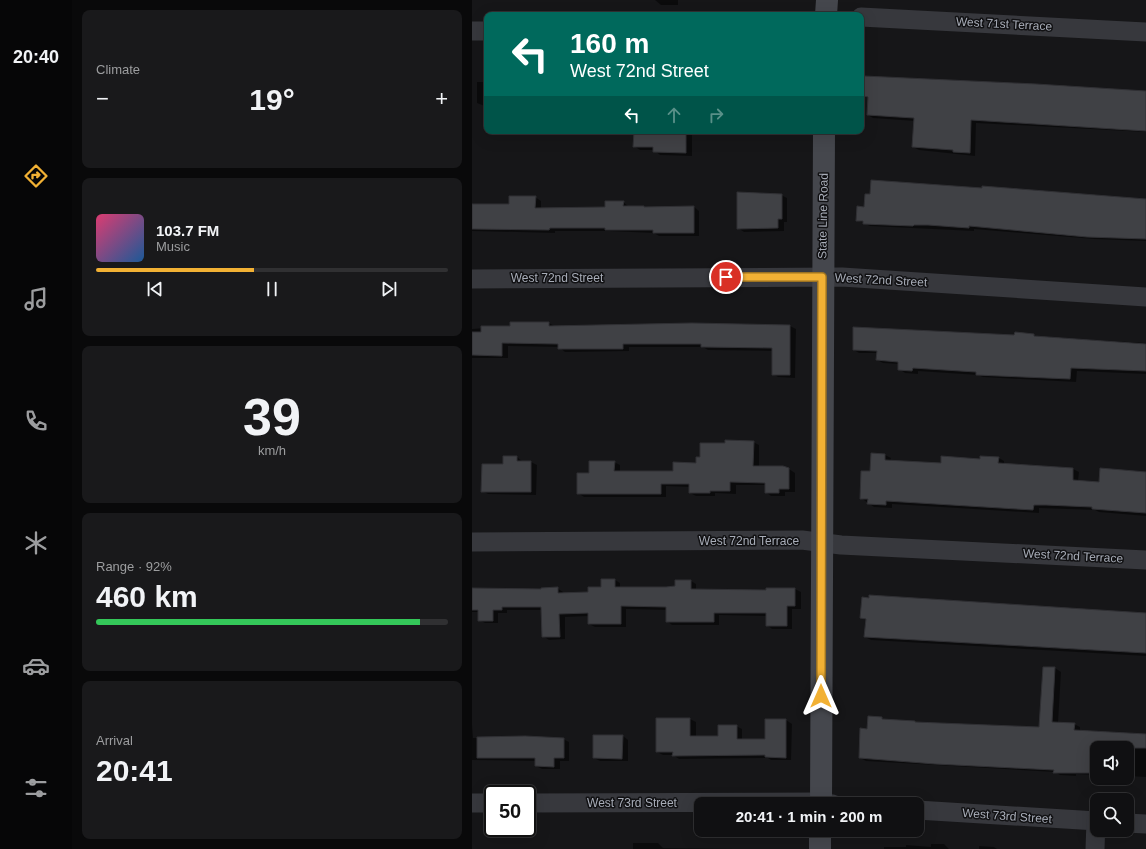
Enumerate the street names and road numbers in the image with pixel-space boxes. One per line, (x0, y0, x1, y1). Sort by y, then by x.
street label: West 71st Terrace (956, 14, 1053, 34)
street label: State Line Road (815, 173, 831, 259)
street label: West 72nd Street (511, 271, 604, 285)
street label: West 72nd Street (834, 271, 928, 289)
street label: West 72nd Terrace (699, 534, 799, 548)
street label: West 72nd Terrace (1023, 546, 1124, 566)
street label: West 73rd Street (587, 796, 678, 810)
street label: West 73rd Street (962, 806, 1053, 826)

